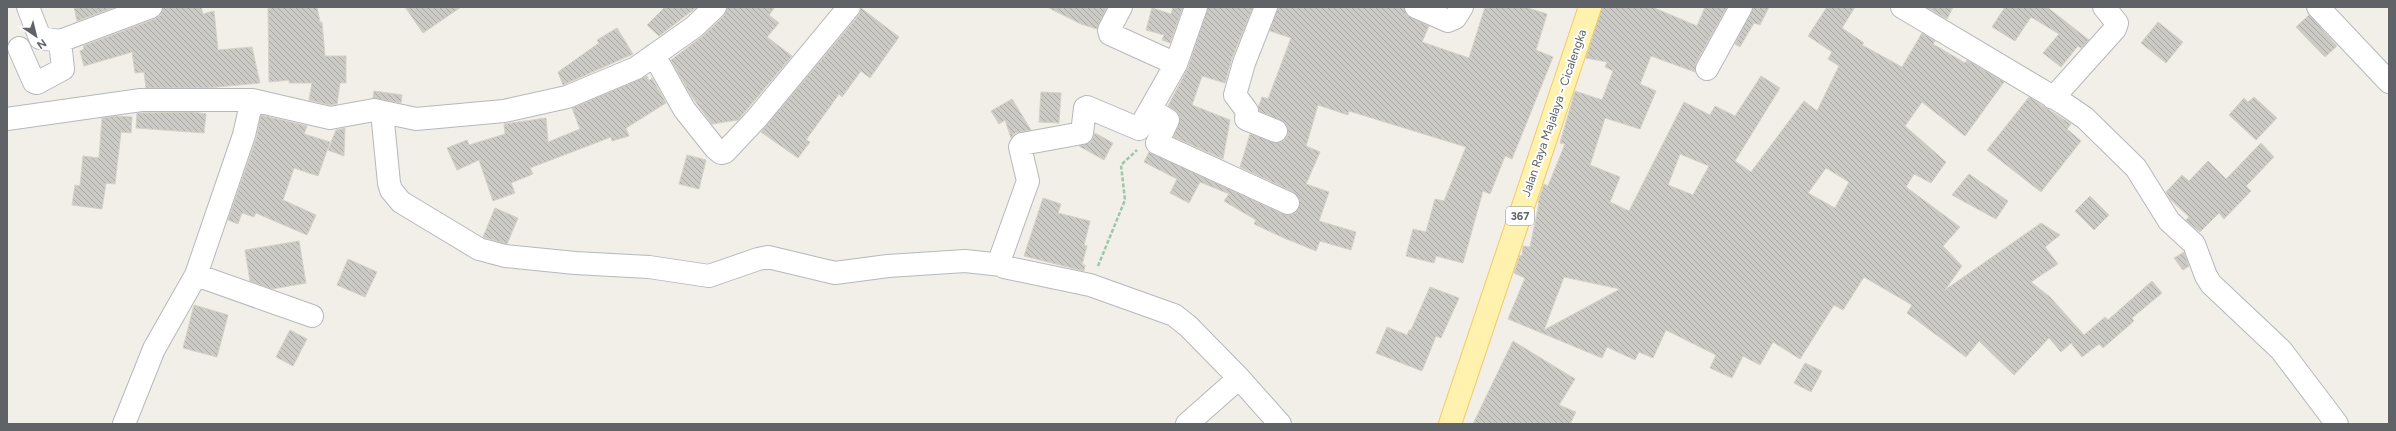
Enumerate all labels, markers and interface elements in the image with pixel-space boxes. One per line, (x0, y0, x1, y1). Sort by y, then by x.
north arrow (16, 16, 56, 56)
street label: Jalan Raya Majalaya - Cicalengka (1519, 28, 1589, 198)
text: N (34, 36, 49, 52)
road number: 367 (1506, 207, 1534, 225)

